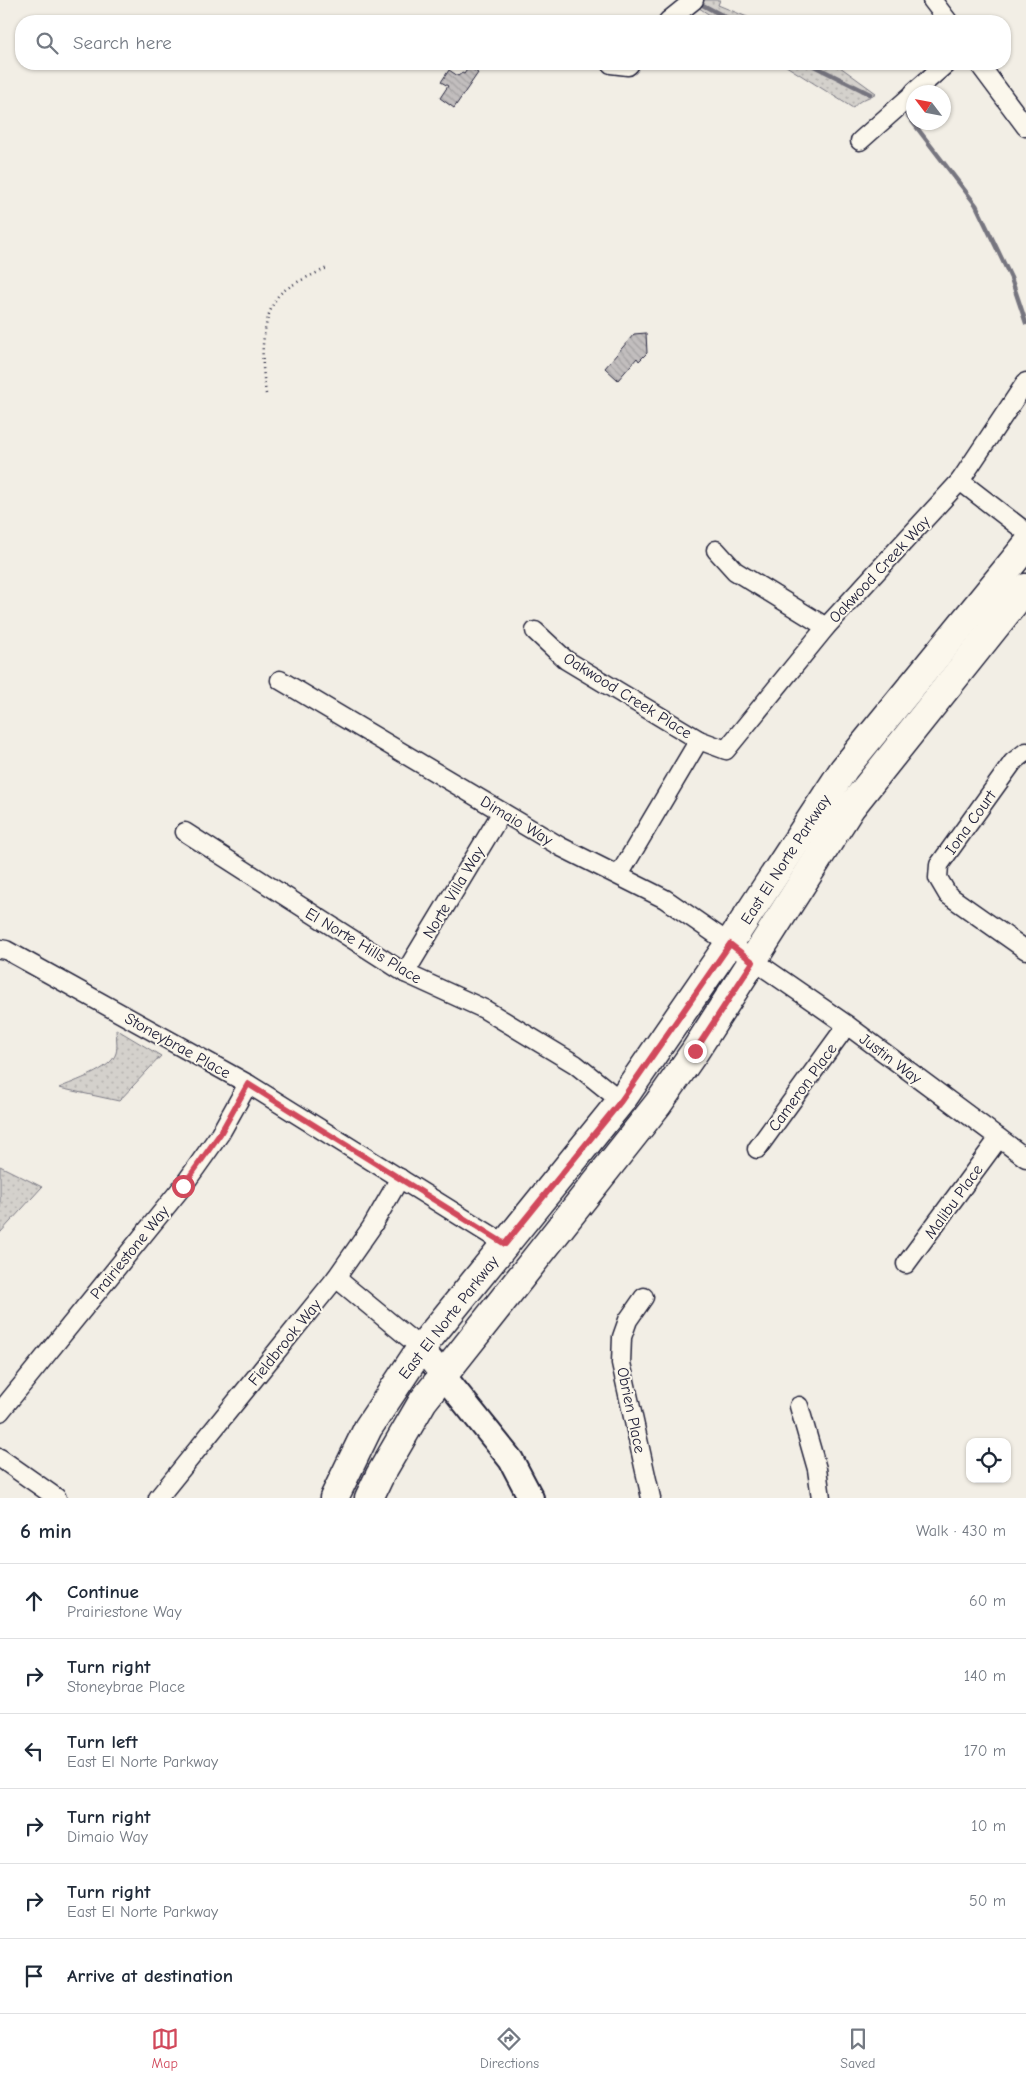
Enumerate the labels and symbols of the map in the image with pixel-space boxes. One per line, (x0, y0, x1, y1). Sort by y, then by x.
north arrow (906, 85, 951, 130)
street label: Oakwood Creek Way (826, 512, 934, 627)
street label: Oakwood Creek Place (560, 649, 695, 743)
street label: Iona Court (942, 787, 1000, 858)
street label: East El Norte Parkway (737, 791, 835, 928)
street label: Dimaio Way (477, 792, 556, 850)
street label: Norte Villa Way (419, 843, 489, 942)
street label: El Norte Hills Place (302, 904, 425, 988)
street label: Stoneybrae Place (122, 1009, 234, 1082)
street label: Justin Way (856, 1030, 926, 1088)
route end (684, 1040, 707, 1063)
street label: Cameron Place (765, 1040, 841, 1135)
street label: Malibu Place (921, 1161, 987, 1242)
route start (172, 1175, 195, 1198)
street label: Prairiestone Way (87, 1202, 173, 1303)
street label: East El Norte Parkway (395, 1252, 503, 1383)
street label: Fieldbrook Way (245, 1295, 326, 1389)
street label: Obrien Place (613, 1366, 649, 1455)

